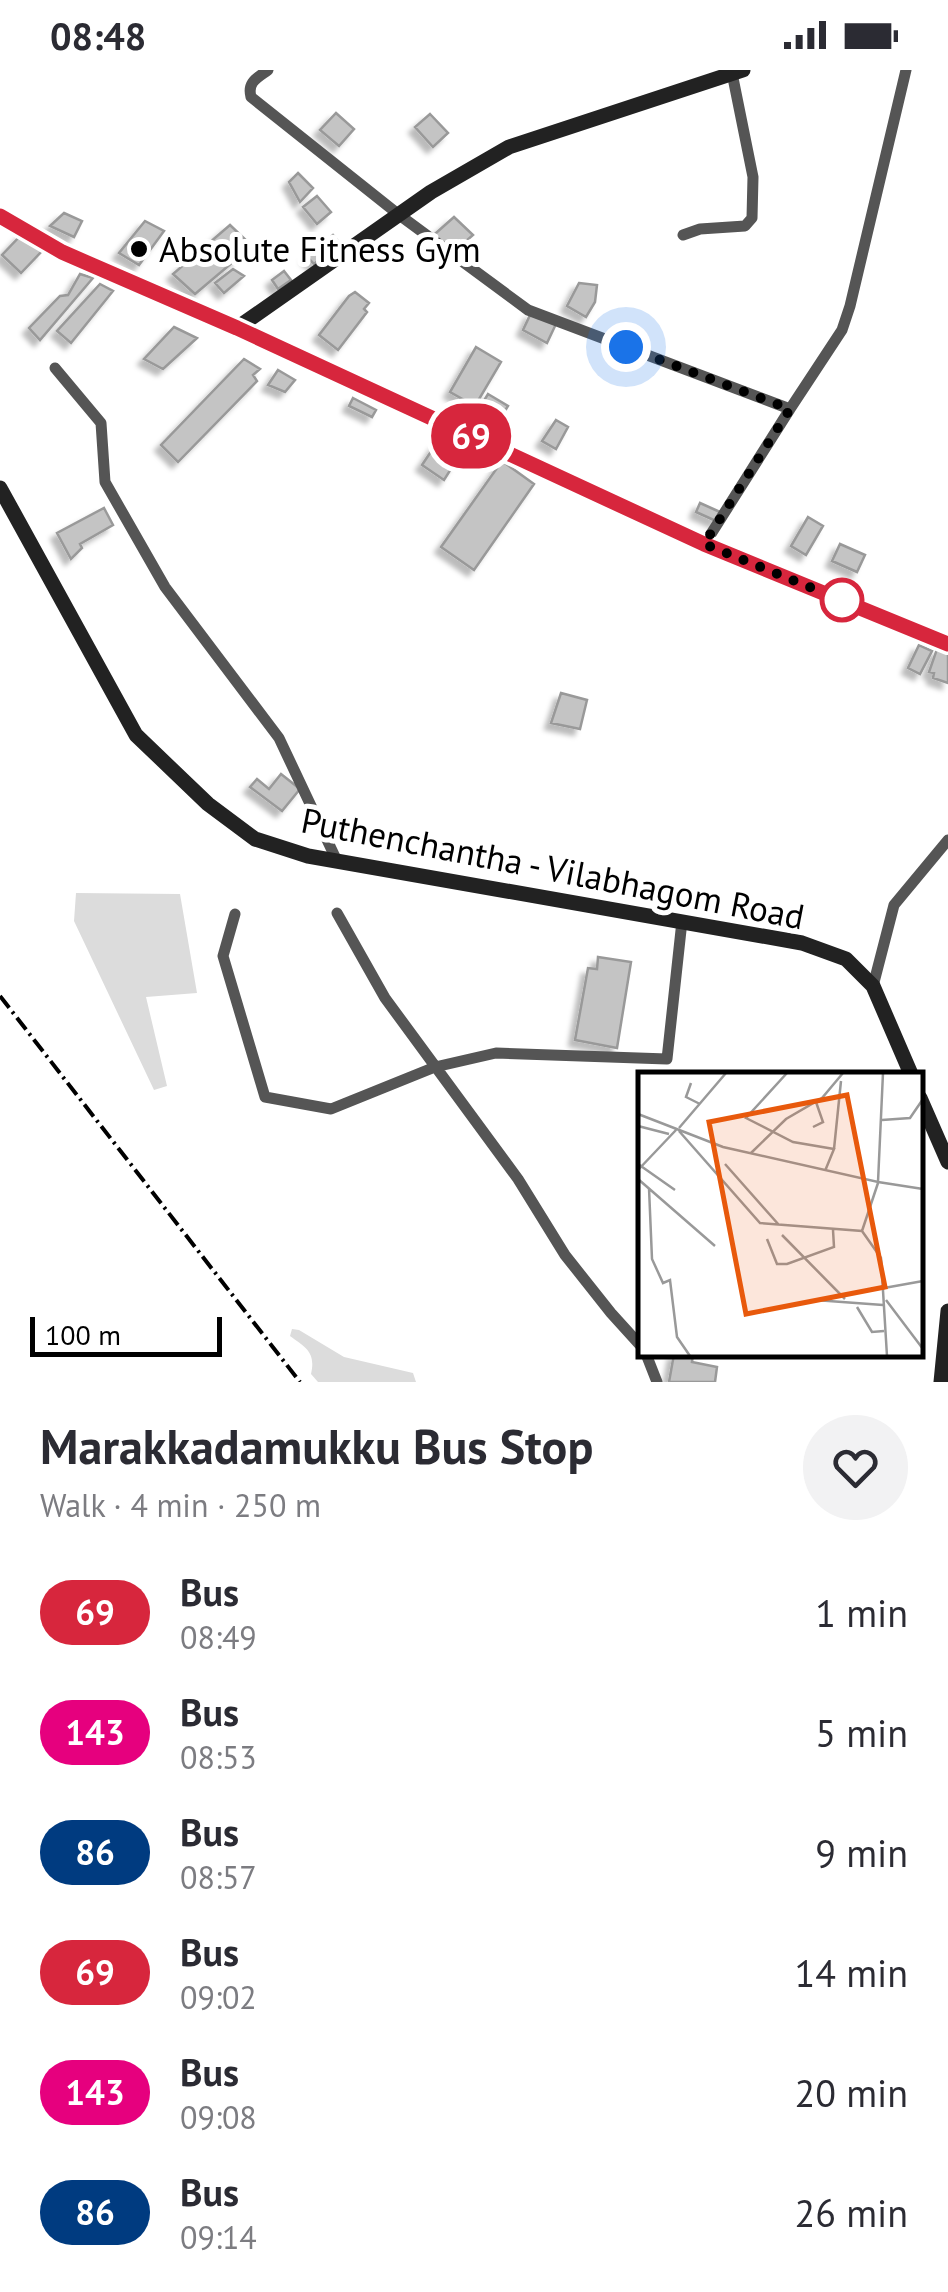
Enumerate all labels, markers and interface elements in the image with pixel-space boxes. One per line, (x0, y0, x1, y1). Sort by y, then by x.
text: 08:48 (50, 11, 146, 60)
place label: Absolute Fitness Gym (159, 226, 481, 272)
marker: Absolute Fitness Gym (128, 238, 150, 260)
your location (601, 322, 651, 372)
line badge: 69 (426, 404, 516, 468)
text: 69 (451, 413, 491, 459)
unlabelled marker (821, 579, 863, 621)
street label: Puthenchantha - Vilabhagom Road (298, 797, 808, 939)
inset map (638, 1072, 923, 1357)
scale bar (30, 1312, 222, 1356)
text: 100 m (45, 1316, 121, 1353)
text: Marakkadamukku Bus Stop (40, 1415, 593, 1477)
button: heart (803, 1415, 908, 1520)
text: Walk · 4 min · 250 m (40, 1484, 321, 1526)
text: Bus (180, 1567, 239, 1616)
text: 1 min (815, 1588, 908, 1637)
text: 69 (75, 1589, 115, 1635)
text: 08:49 (180, 1616, 257, 1658)
text: Bus (180, 1687, 239, 1736)
text: 5 min (815, 1708, 908, 1757)
text: 143 (65, 1709, 125, 1755)
text: 08:53 (180, 1736, 257, 1778)
text: Bus (180, 1807, 239, 1856)
text: 9 min (815, 1828, 908, 1877)
text: 86 (75, 1829, 115, 1875)
text: 08:57 (180, 1856, 257, 1898)
text: Bus (180, 1927, 239, 1976)
text: 14 min (795, 1948, 908, 1997)
text: 69 (75, 1949, 115, 1995)
text: 09:02 (180, 1976, 257, 2018)
text: Bus (180, 2047, 239, 2096)
text: 20 min (795, 2068, 908, 2117)
text: 143 (65, 2069, 125, 2115)
text: 09:08 (180, 2096, 257, 2138)
text: Bus (180, 2167, 239, 2216)
text: 26 min (795, 2188, 908, 2237)
text: 86 (75, 2189, 115, 2235)
text: 09:14 (180, 2216, 257, 2258)

